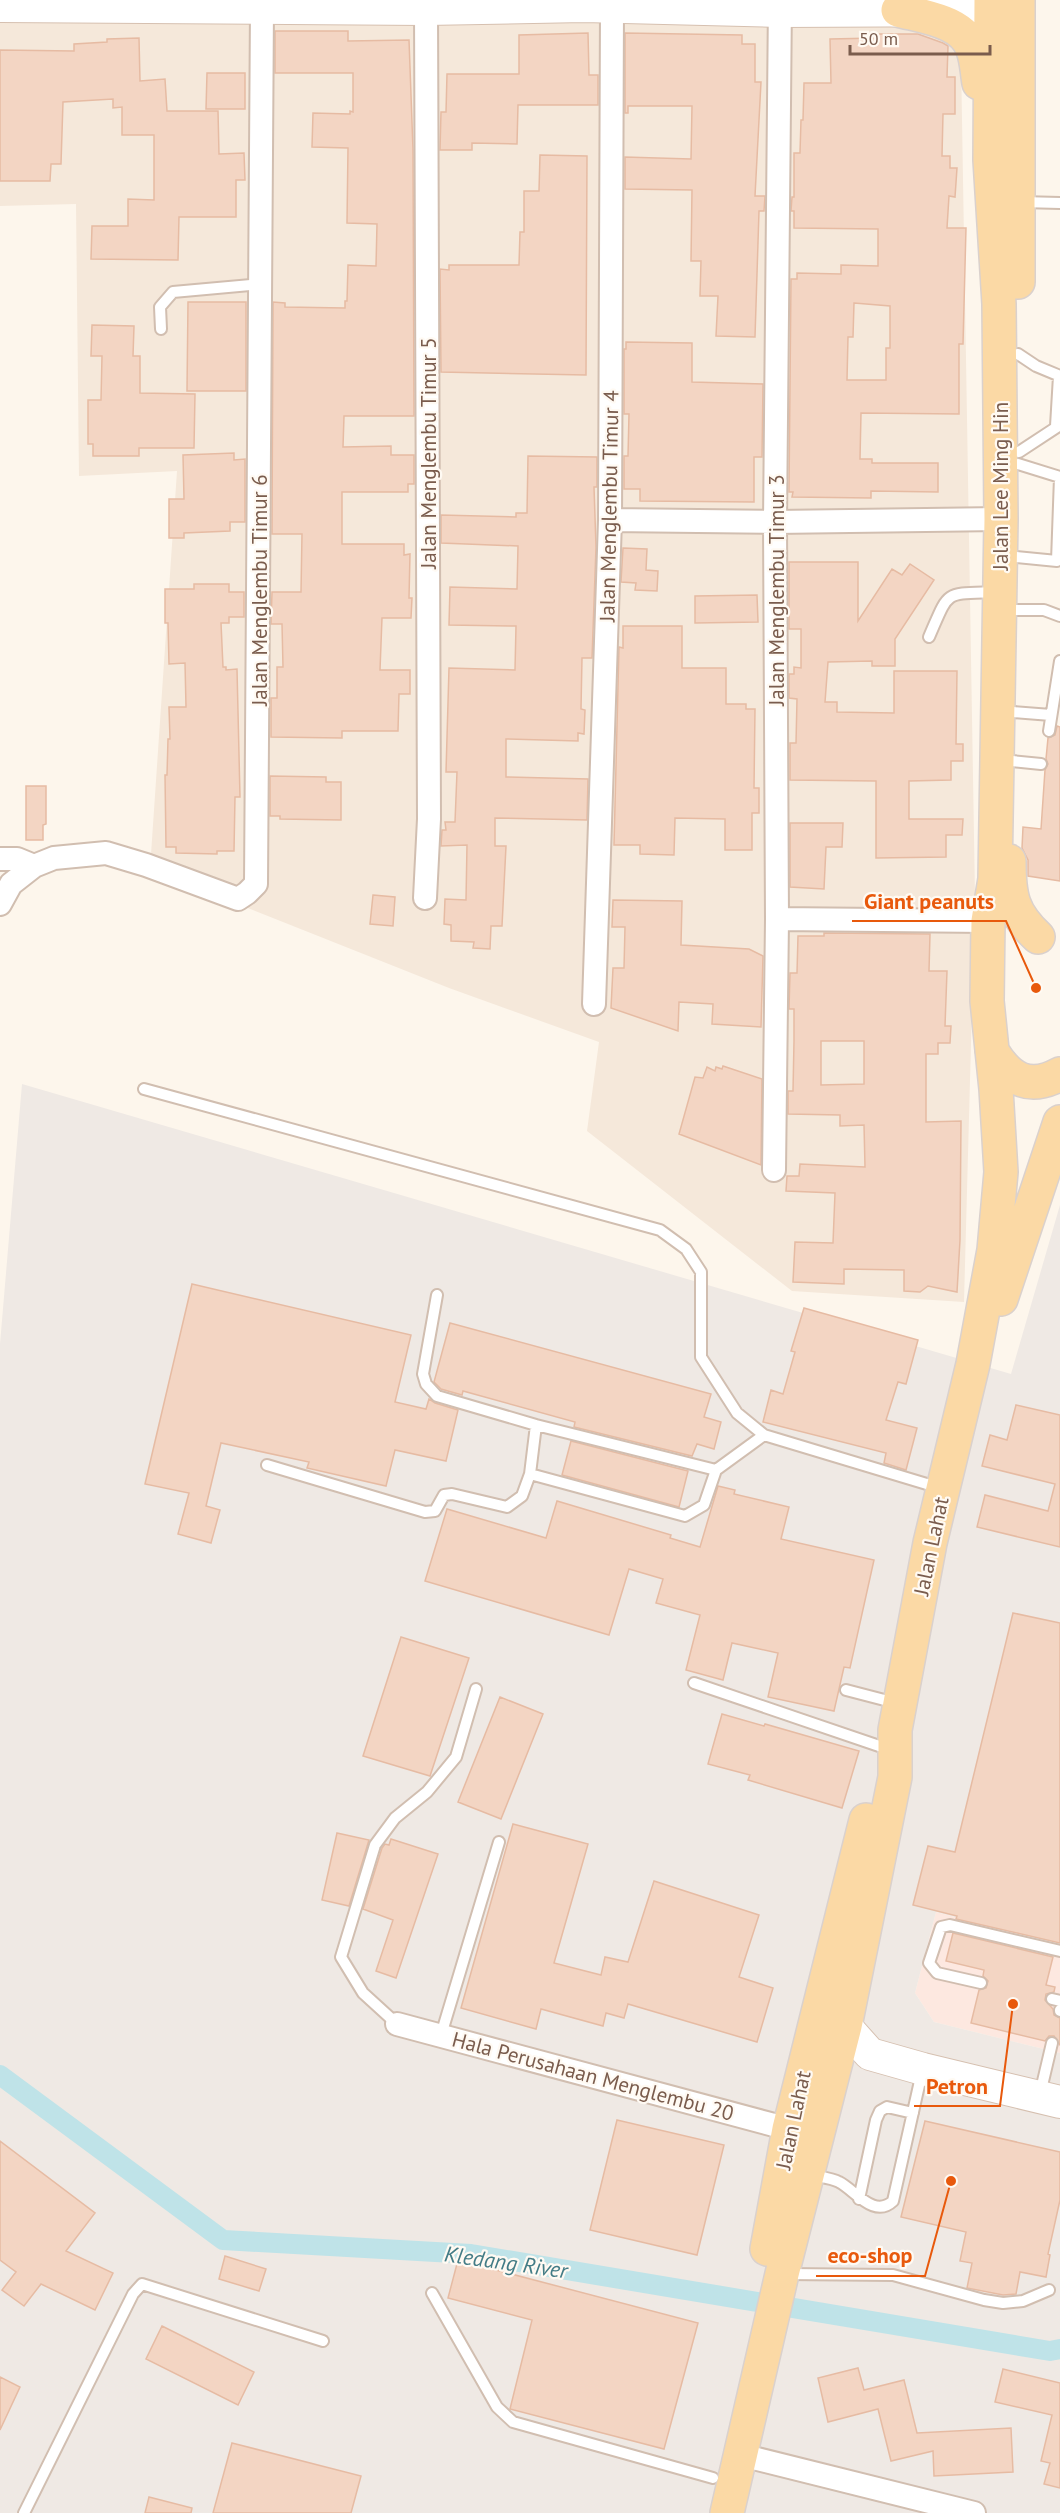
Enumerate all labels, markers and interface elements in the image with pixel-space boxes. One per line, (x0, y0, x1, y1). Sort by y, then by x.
scale bar (850, 18, 990, 56)
text: 50 m (859, 27, 898, 50)
street label: Jalan Menglembu Timur 5 (415, 337, 442, 570)
street label: Jalan Menglembu Timur 4 (593, 390, 625, 623)
street label: Jalan Lee Ming Hin (987, 402, 1014, 571)
street label: Jalan Menglembu Timur 6 (246, 474, 273, 707)
street label: Jalan Menglembu Timur 3 (763, 474, 790, 707)
callout: Giant peanuts (852, 881, 1006, 921)
text: Giant peanuts (864, 887, 994, 915)
street label: Jalan Lahat (907, 1494, 955, 1599)
street label: Hala Perusahaan Menglembu 20 (449, 2025, 737, 2127)
callout: Petron (914, 2066, 1000, 2106)
street label: Jalan Lahat (769, 2068, 817, 2173)
text: Petron (926, 2072, 988, 2100)
callout: eco-shop (816, 2236, 925, 2276)
water label: Kledang River (443, 2240, 571, 2285)
text: eco-shop (828, 2241, 913, 2269)

